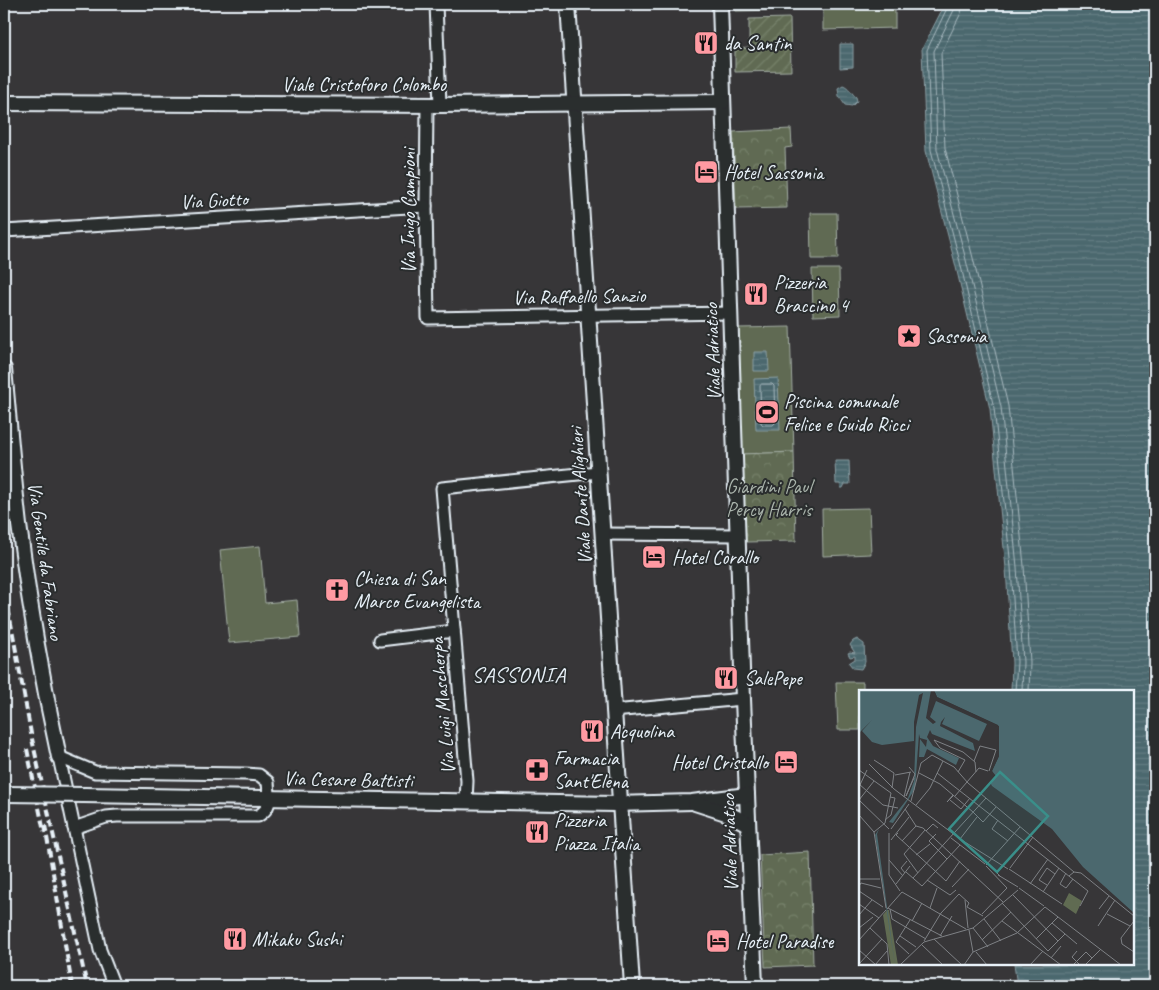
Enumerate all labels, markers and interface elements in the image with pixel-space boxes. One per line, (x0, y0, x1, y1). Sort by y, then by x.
restaurant icon: da Santin (693, 30, 719, 56)
place label: da Santin (724, 31, 793, 56)
street label: Viale Cristoforo Colombo (282, 72, 447, 97)
street label: Via Inigo Campioni (396, 146, 421, 274)
hotel icon: Hotel Sassonia (693, 159, 719, 185)
place label: Hotel Sassonia (724, 160, 825, 185)
street label: Via Giotto (180, 186, 250, 215)
place label: Pizzeria Braccino 4 (774, 270, 850, 318)
restaurant icon: Pizzeria Braccino 4 (743, 281, 769, 307)
street label: Via Raffaello Sanzio (512, 283, 647, 310)
street label: Viale Adriatico (698, 302, 727, 401)
place icon: Sassonia (896, 323, 922, 349)
place label: Sassonia (926, 324, 988, 349)
place label: Piscina comunale Felice e Guido Ricci (784, 389, 911, 437)
sports icon: Piscina comunale Felice e Guido Ricci (754, 399, 780, 425)
street label: Viale Dante Alighieri (563, 424, 598, 566)
park label: Giardini Paul Percy Harris (726, 474, 815, 522)
street label: Via Gentile da Fabriano (22, 481, 69, 642)
hotel icon: Hotel Corallo (641, 544, 667, 570)
place label: Hotel Corallo (672, 545, 760, 570)
place label: Chiesa di San Marco Evangelista (354, 566, 482, 614)
church icon: Chiesa di San Marco Evangelista (324, 577, 350, 603)
street label: Via Luigi Mascherpa (424, 635, 461, 775)
district label: SASSONIA (472, 661, 566, 689)
restaurant icon: SalePepe (713, 665, 739, 691)
place label: SalePepe (744, 666, 803, 691)
inset map (859, 690, 1134, 965)
restaurant icon: Acquolina (579, 718, 605, 744)
place label: Acquolina (610, 719, 675, 744)
place label: Farmacia Sant'Elena (554, 746, 630, 794)
hotel icon: Hotel Cristallo (773, 749, 799, 775)
place label: Hotel Cristallo (672, 750, 770, 775)
pharmacy icon: Farmacia Sant'Elena (524, 757, 550, 783)
street label: Via Cesare Battisti (283, 766, 415, 793)
street label: Viale Adriatico (715, 793, 744, 892)
place label: Pizzeria Piazza Italia (554, 808, 641, 856)
restaurant icon: Pizzeria Piazza Italia (524, 819, 550, 845)
restaurant icon: Mikaku Sushi (222, 926, 248, 952)
place label: Mikaku Sushi (252, 927, 344, 952)
hotel icon: Hotel Paradise (705, 928, 731, 954)
place label: Hotel Paradise (736, 929, 835, 954)

